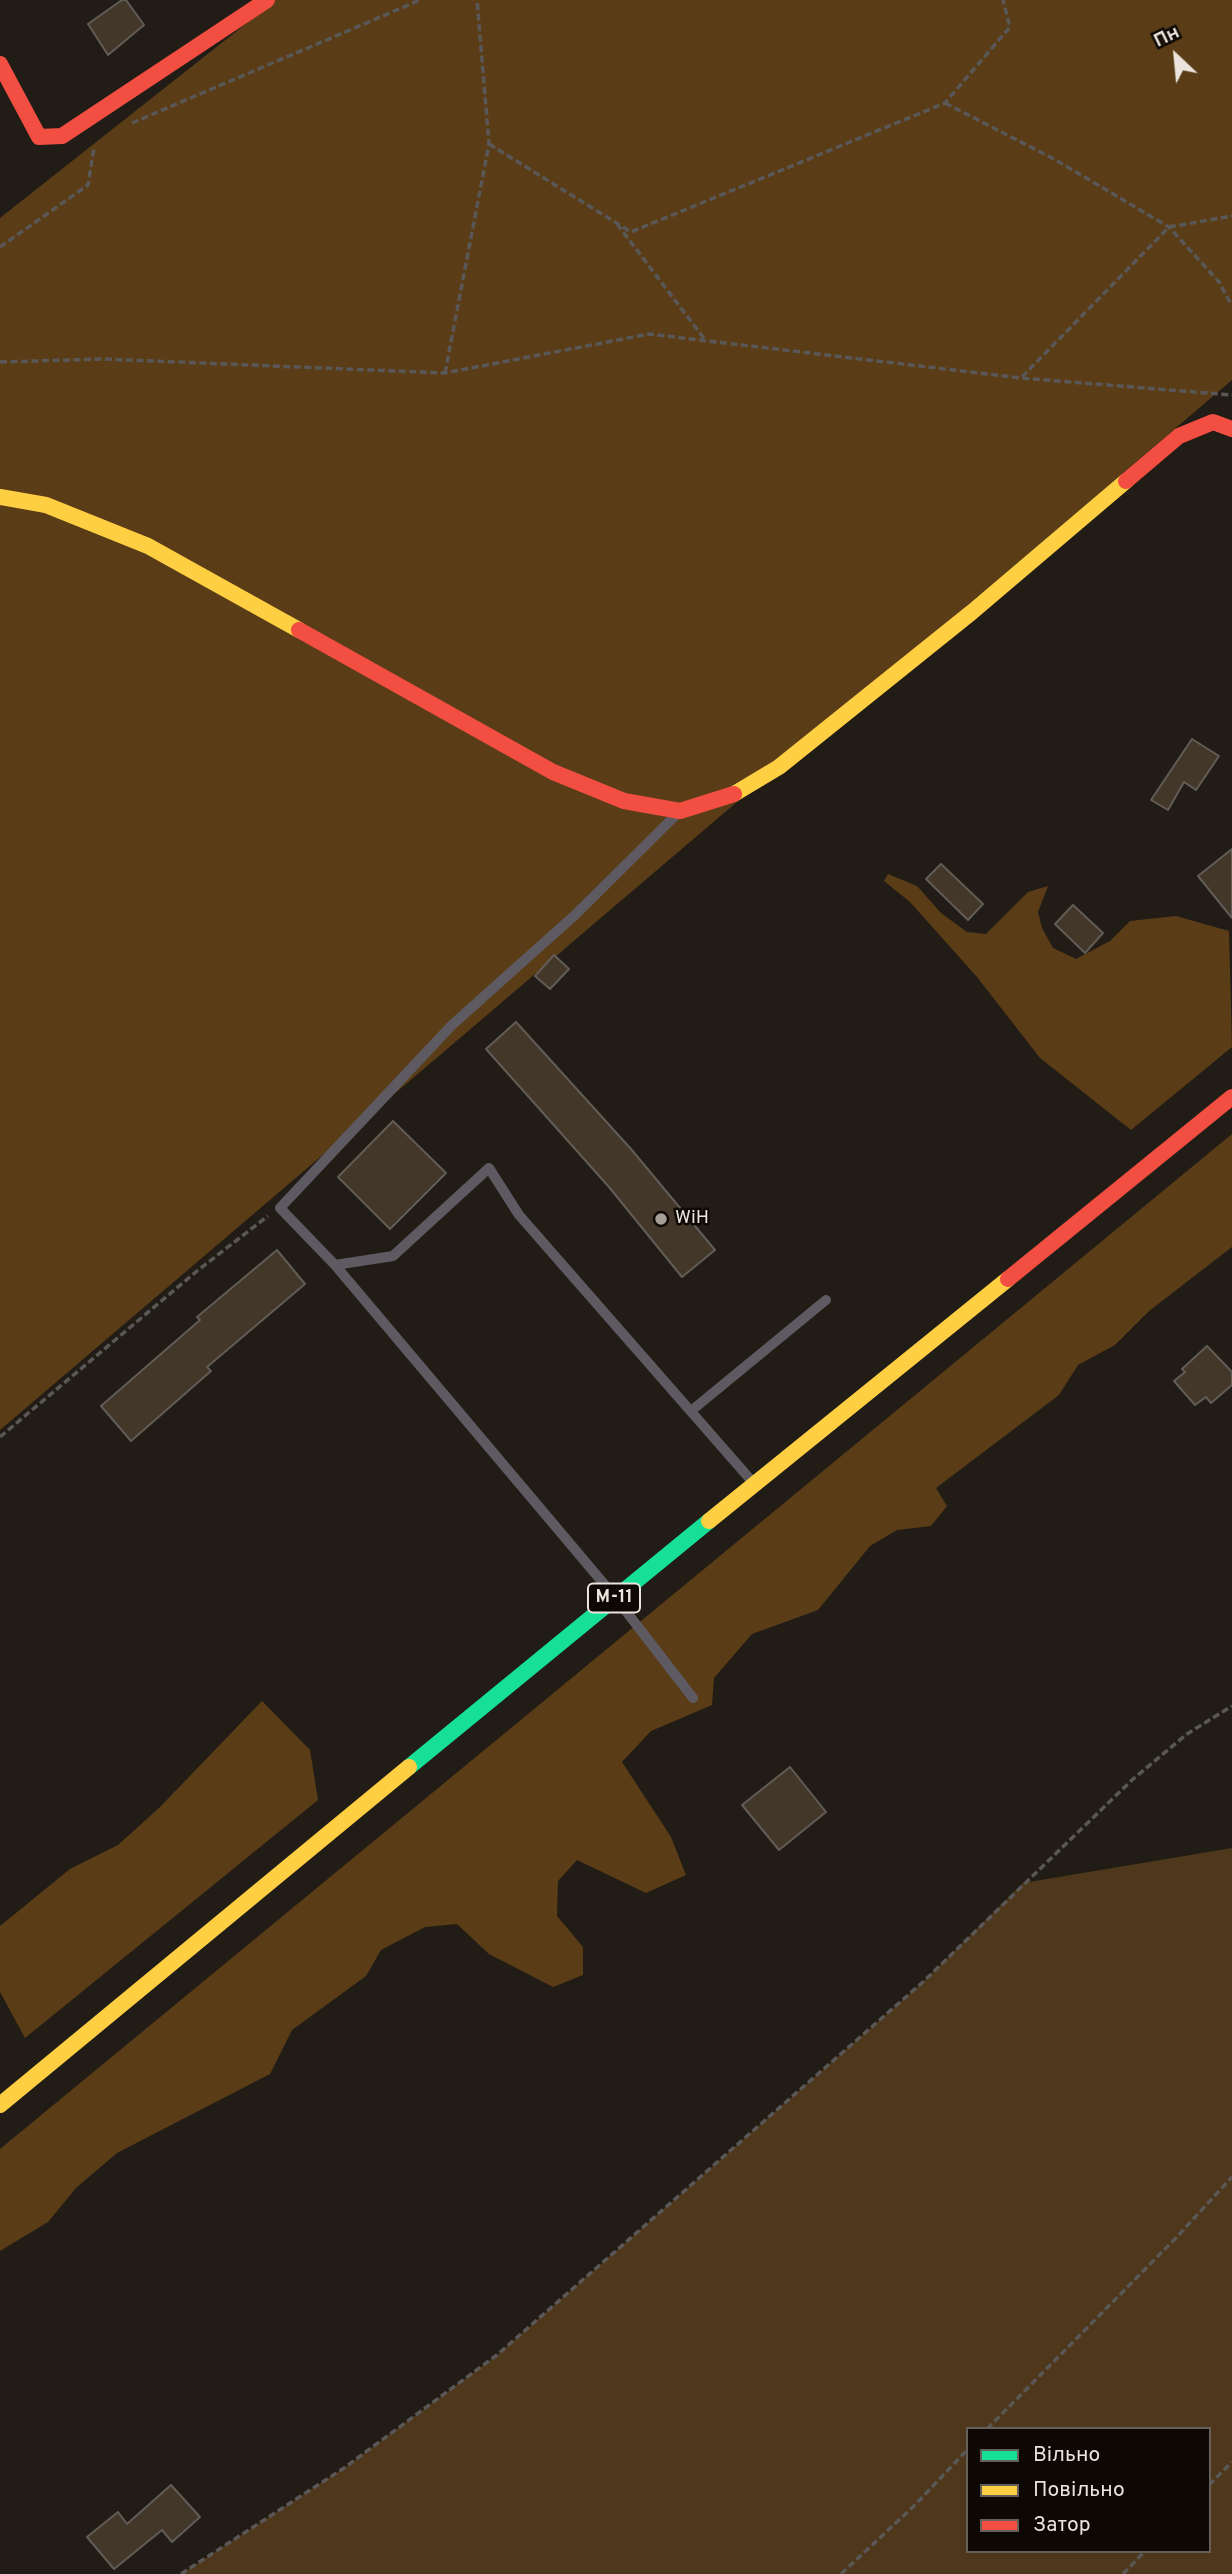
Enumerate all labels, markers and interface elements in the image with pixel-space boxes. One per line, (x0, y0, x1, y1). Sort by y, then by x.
north arrow (1141, 21, 1211, 91)
text: Пн (1150, 21, 1184, 54)
place label: WiH (675, 1208, 709, 1230)
marker: WiH (653, 1211, 669, 1227)
road number: М-11 (588, 1583, 640, 1612)
legend (966, 2427, 1211, 2553)
text: Вільно (1033, 2442, 1100, 2469)
text: Повільно (1033, 2477, 1125, 2504)
text: Затор (1033, 2512, 1091, 2539)

